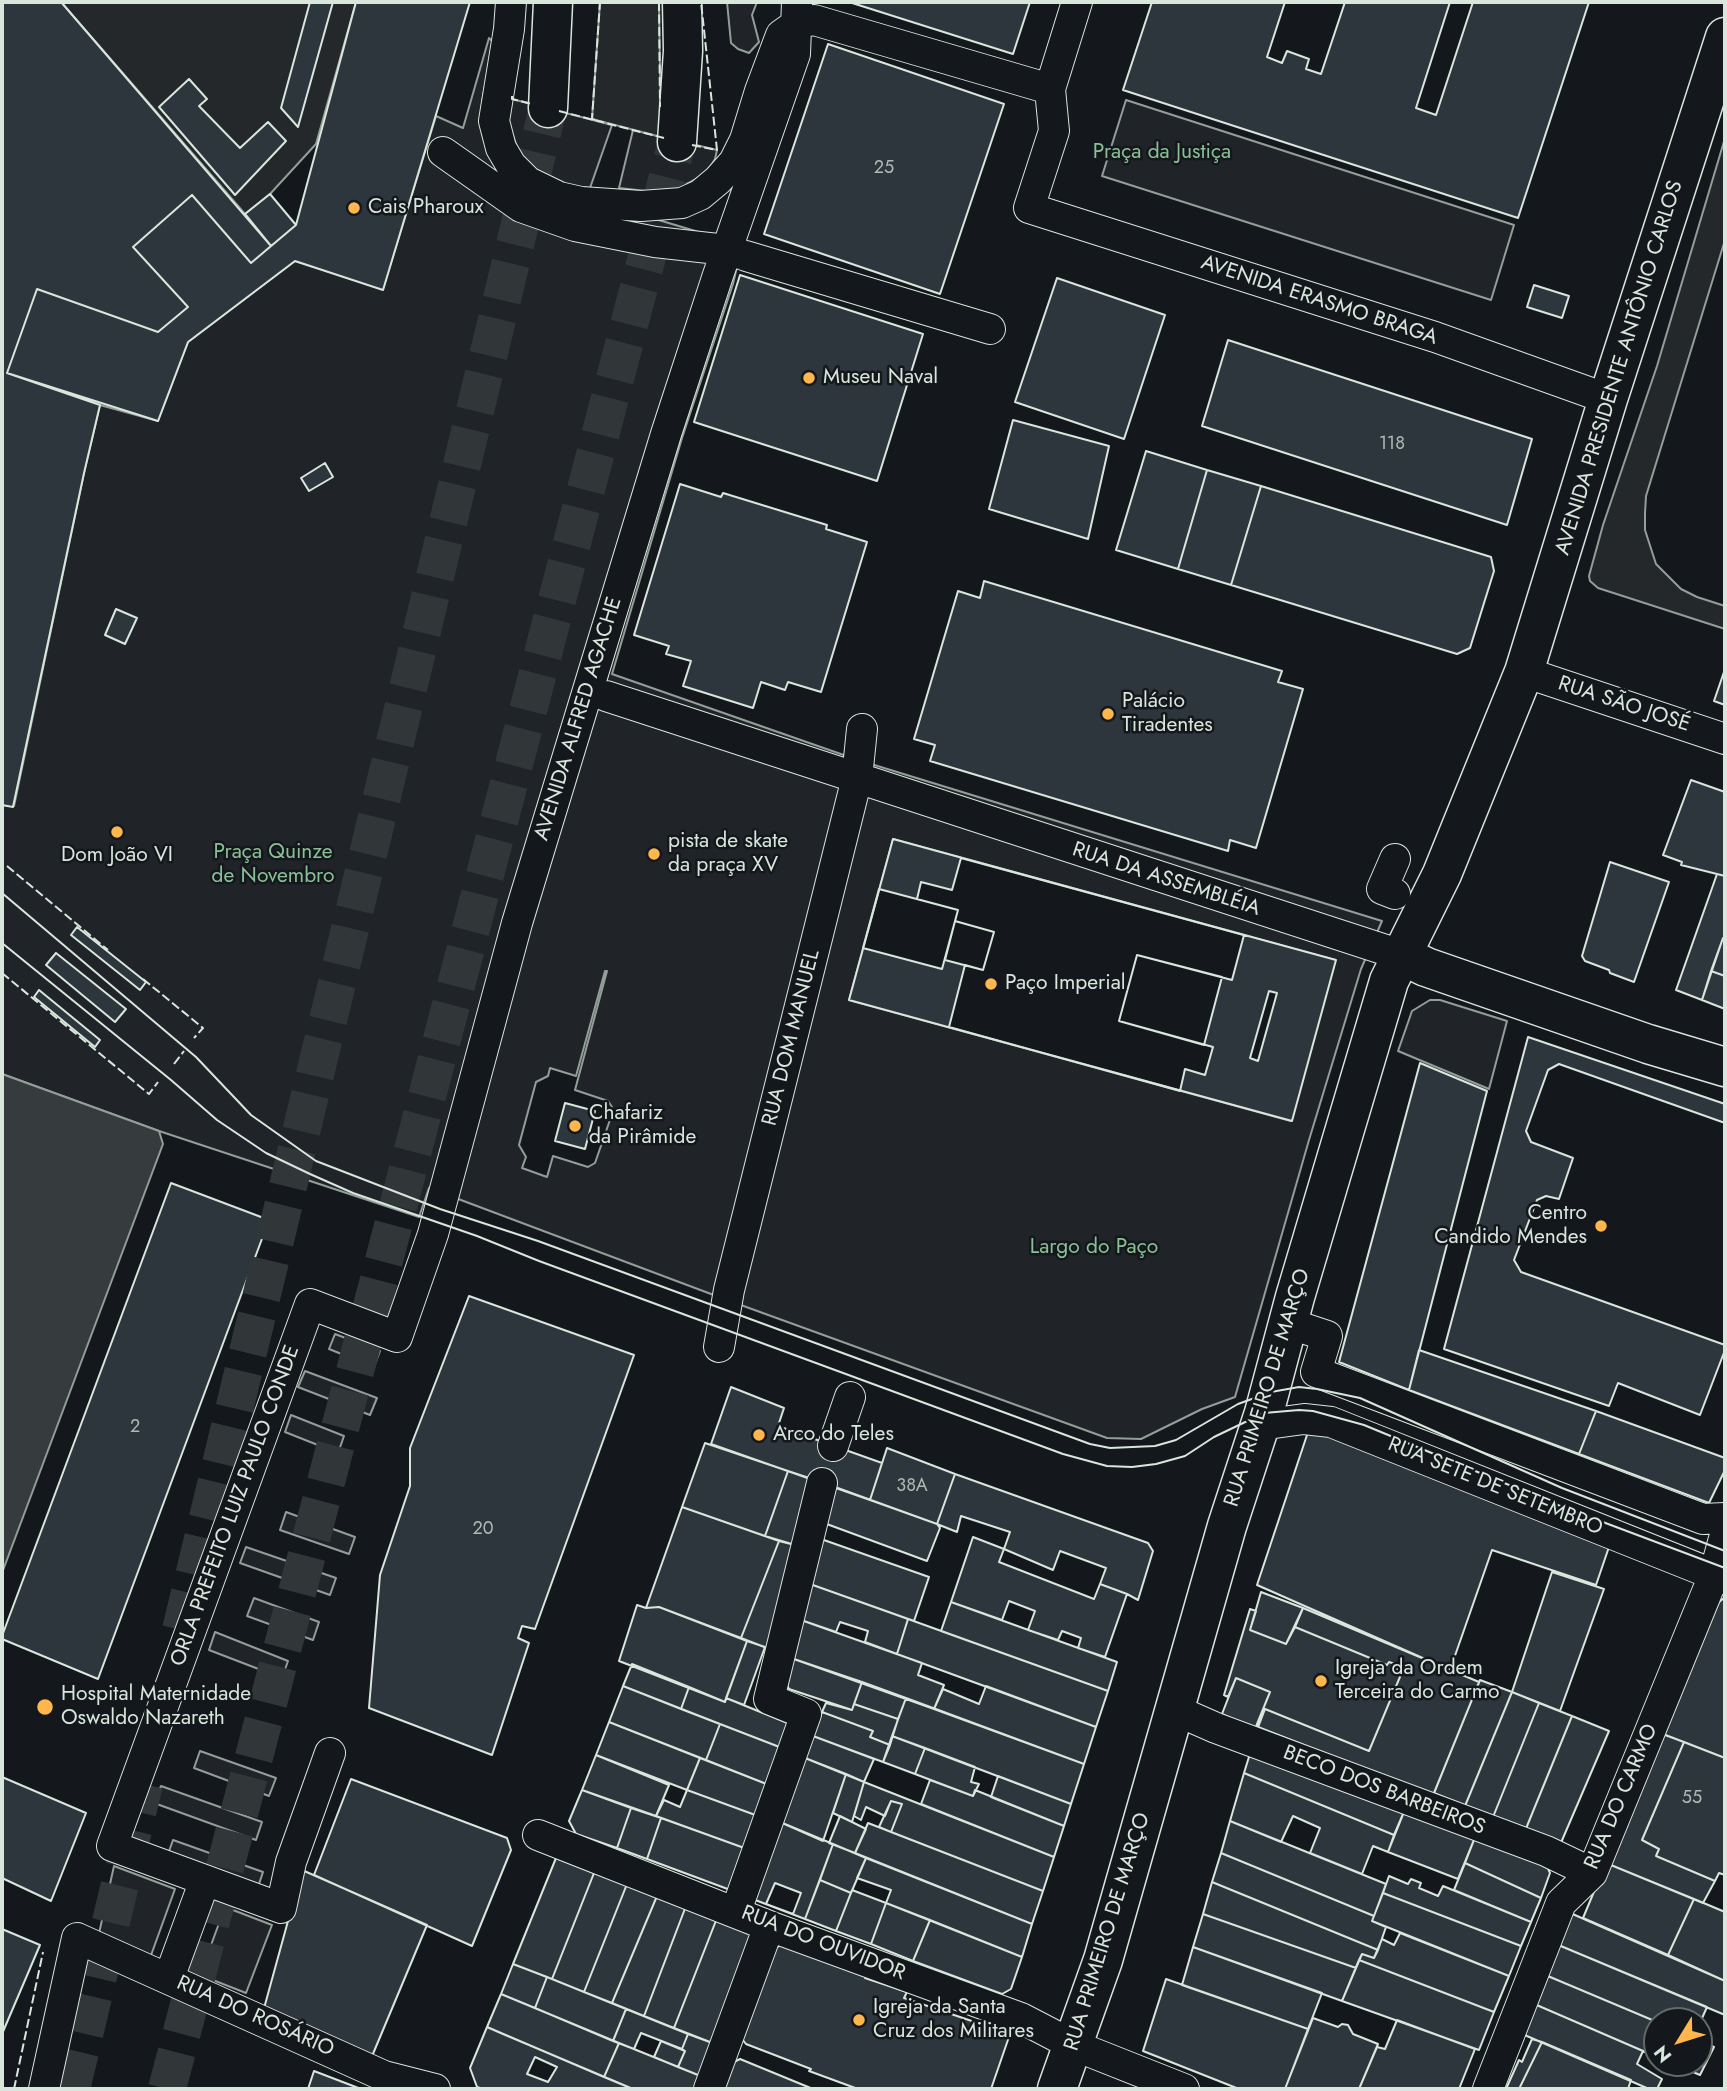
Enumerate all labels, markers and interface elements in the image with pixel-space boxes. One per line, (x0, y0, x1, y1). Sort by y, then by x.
park label: Praça da Justiça (1093, 140, 1231, 166)
house number: 25 (874, 158, 894, 180)
street label: AVENIDA PRESIDENTE ANTÔNIO CARLOS (1551, 178, 1689, 558)
place label: Cais Pharoux (368, 195, 484, 221)
marker: Cais Pharoux (346, 200, 362, 216)
street label: AVENIDA ERASMO BRAGA (1198, 251, 1440, 351)
place label: Museu Naval (823, 365, 938, 391)
marker: Museu Naval (801, 370, 817, 386)
house number: 118 (1379, 434, 1405, 456)
street label: AVENIDA ALFRED AGACHE (530, 594, 628, 844)
street label: RUA SÃO JOSÉ (1555, 672, 1693, 738)
place label: Palácio Tiradentes (1122, 689, 1213, 739)
marker: Palácio Tiradentes (1100, 706, 1116, 722)
marker: Dom João VI (109, 824, 125, 840)
place label: pista de skate da praça XV (668, 829, 788, 879)
street label: RUA DA ASSEMBLÉIA (1069, 838, 1263, 922)
park label: Praça Quinze de Novembro (212, 840, 334, 890)
place label: Dom João VI (61, 843, 173, 869)
marker: pista de skate da praça XV (646, 846, 662, 862)
street label: RUA DOM MANUEL (758, 947, 826, 1129)
place label: Paço Imperial (1005, 971, 1126, 997)
marker: Paço Imperial (983, 976, 999, 992)
place label: Chafariz da Pirâmide (589, 1101, 696, 1151)
marker: Chafariz da Pirâmide (567, 1118, 583, 1134)
place label: Centro Candido Mendes (1434, 1201, 1587, 1251)
marker: Centro Candido Mendes (1593, 1218, 1609, 1234)
park label: Largo do Paço (1030, 1235, 1158, 1261)
street label: RUA PRIMEIRO DE MARÇO (1220, 1266, 1316, 1510)
street label: ORLA PREFEITO LUIZ PAULO CONDE (166, 1342, 306, 1670)
house number: 2 (130, 1417, 140, 1439)
place label: Arco do Teles (773, 1422, 894, 1448)
marker: Arco do Teles (751, 1427, 767, 1443)
street label: RUA SETE DE SETEMBRO (1384, 1432, 1606, 1542)
house number: 38A (896, 1476, 928, 1498)
house number: 20 (472, 1519, 494, 1541)
place label: Igreja da Ordem Terceira do Carmo (1335, 1656, 1500, 1706)
marker: Igreja da Ordem Terceira do Carmo (1313, 1673, 1329, 1689)
place label: Hospital Maternidade Oswaldo Nazareth (61, 1682, 251, 1732)
marker: Hospital Maternidade Oswaldo Nazareth (35, 1697, 55, 1717)
street label: RUA DO CARMO (1580, 1720, 1664, 1874)
street label: BECO DOS BARBEIROS (1279, 1741, 1489, 1841)
house number: 55 (1682, 1788, 1702, 1810)
street label: RUA PRIMEIRO DE MARÇO (1060, 1810, 1156, 2054)
street label: RUA DO OUVIDOR (737, 1901, 909, 1987)
street label: RUA DO ROSÁRIO (172, 1971, 338, 2063)
place label: Igreja da Santa Cruz dos Militares (873, 1995, 1034, 2045)
north arrow (1643, 2007, 1713, 2077)
marker: Igreja da Santa Cruz dos Militares (851, 2012, 867, 2028)
text: N (1647, 2040, 1678, 2068)

